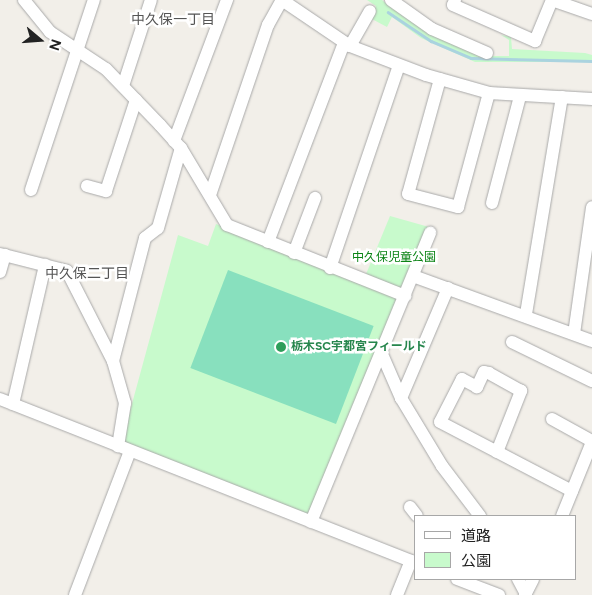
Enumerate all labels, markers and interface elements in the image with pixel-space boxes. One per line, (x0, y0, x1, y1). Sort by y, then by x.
district label: 中久保一丁目 (131, 12, 215, 28)
north arrow (15, 15, 65, 65)
text: N (45, 37, 65, 53)
park label: 中久保児童公園 (352, 251, 436, 265)
district label: 中久保二丁目 (45, 266, 129, 282)
place label: 栃木SC宇都宮フィールド (291, 340, 427, 354)
marker: 栃木SC宇都宮フィールド (275, 341, 287, 353)
legend (414, 515, 577, 580)
text: 道路 (461, 527, 491, 545)
text: 公園 (461, 552, 491, 570)

